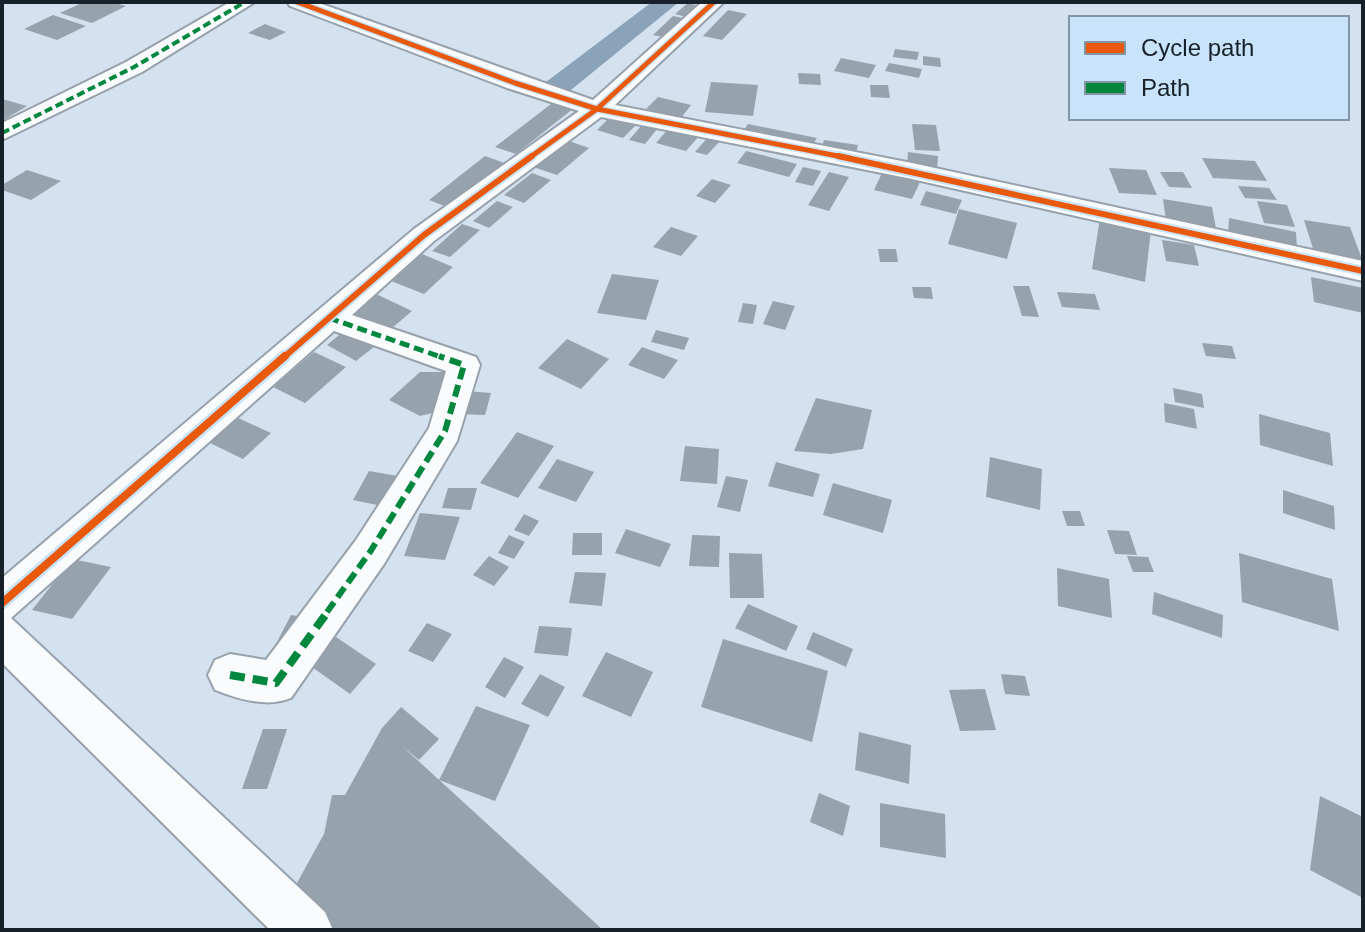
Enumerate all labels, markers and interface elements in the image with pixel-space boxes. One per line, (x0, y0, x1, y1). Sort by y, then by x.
legend (1069, 16, 1349, 120)
text: Cycle path (1141, 34, 1254, 61)
text: Path (1141, 74, 1190, 101)

